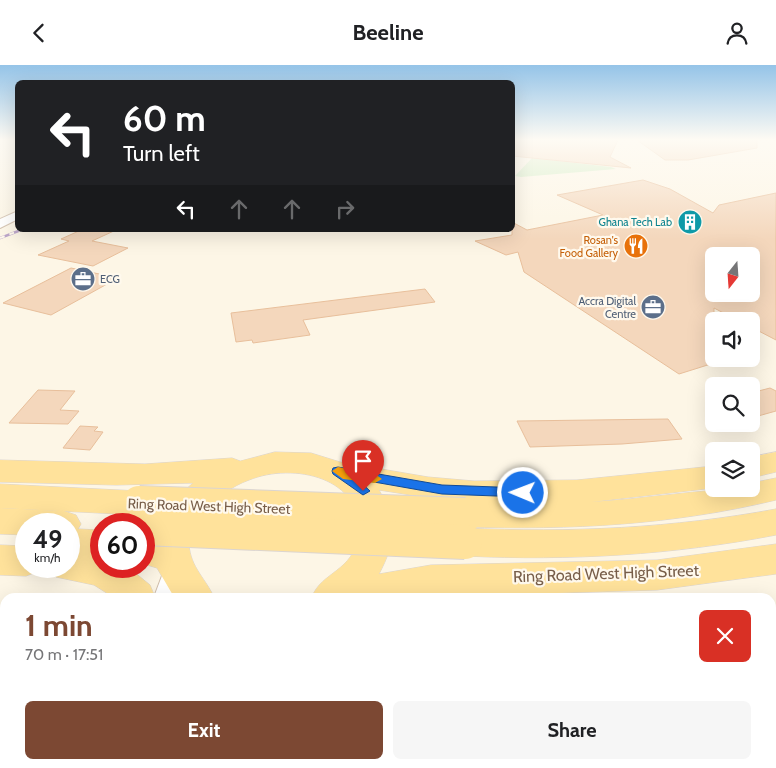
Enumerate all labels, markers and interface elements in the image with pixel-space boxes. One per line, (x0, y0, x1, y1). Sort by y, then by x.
icon: back (25, 19, 53, 47)
text: Beeline (353, 19, 423, 46)
icon: person (723, 19, 751, 47)
text: 60 m (123, 97, 206, 140)
icon: left (40, 100, 105, 165)
text: Turn left (123, 140, 200, 167)
icon: left (172, 195, 200, 223)
icon: ahead (225, 195, 253, 223)
icon: ahead (278, 195, 306, 223)
icon: right (331, 195, 359, 223)
building icon: Ghana Tech Lab (677, 209, 703, 235)
place label: Ghana Tech Lab (599, 215, 672, 229)
place label: Rosan's Food Gallery (560, 233, 618, 260)
restaurant icon: Rosan's Food Gallery (623, 233, 649, 259)
north arrow (705, 247, 760, 303)
map controls (705, 247, 760, 497)
office icon: ECG (70, 266, 96, 292)
place label: ECG (100, 272, 120, 286)
place label: Accra Digital Centre (578, 294, 636, 321)
office icon: Accra Digital Centre (640, 294, 666, 320)
button: sound (705, 312, 760, 367)
button: search (705, 377, 760, 432)
pin (342, 440, 384, 491)
button: layers (705, 442, 760, 497)
icon: arrive (349, 447, 377, 475)
position arrow (496, 466, 548, 518)
street label: Ring Road West High Street (127, 494, 291, 518)
speed limit sign: 60 (90, 513, 155, 578)
text: 49 (33, 524, 62, 554)
text: km/h (34, 550, 61, 565)
street label: Ring Road West High Street (513, 561, 700, 586)
text: 1 min (25, 607, 93, 644)
button: close (699, 610, 751, 662)
text: 70 m · 17:51 (25, 645, 103, 664)
button: Exit (25, 701, 383, 759)
button: Share (393, 701, 751, 759)

